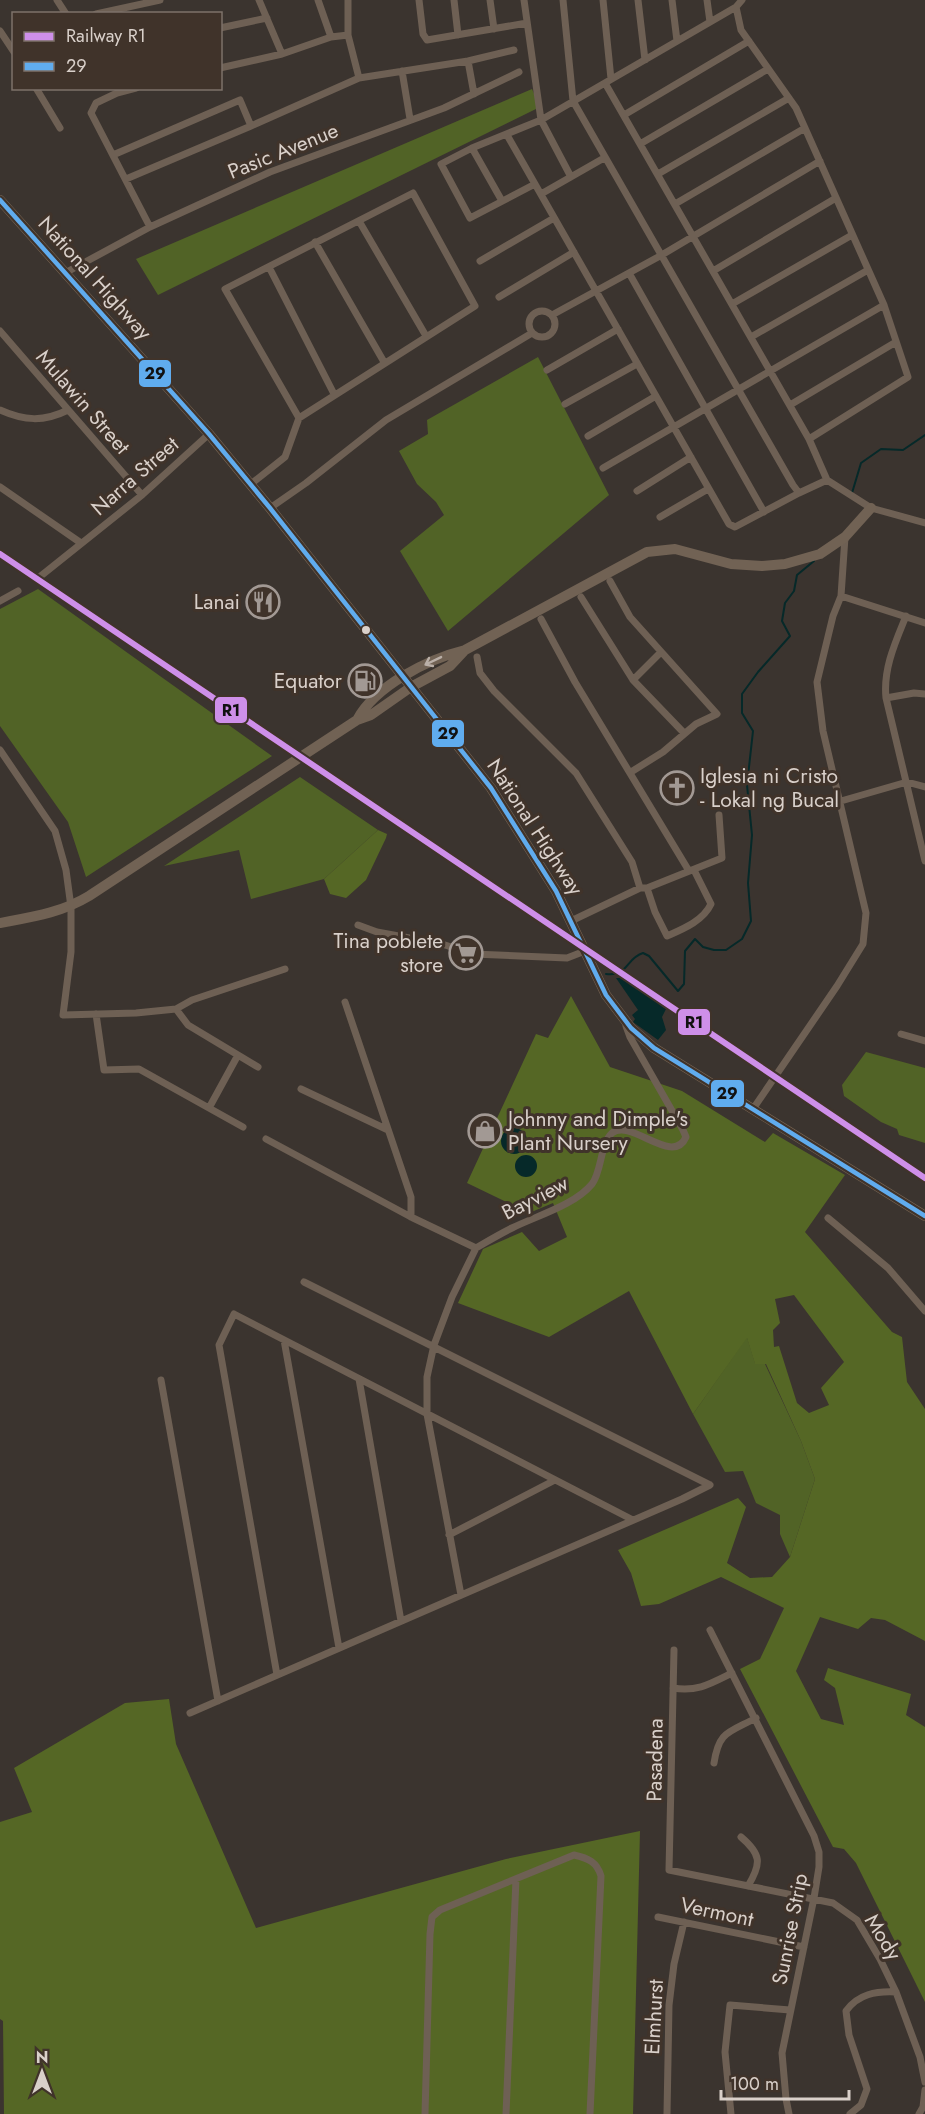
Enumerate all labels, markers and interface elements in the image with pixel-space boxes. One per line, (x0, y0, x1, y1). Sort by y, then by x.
legend (12, 12, 222, 90)
text: Railway R1 (66, 23, 146, 49)
text: 29 (66, 53, 87, 79)
street label: Pasic Avenue (223, 115, 343, 187)
street label: National Highway (31, 209, 159, 347)
street label: Mulawin Street (29, 343, 137, 461)
line badge: 29 (138, 359, 172, 388)
text: 29 (144, 362, 166, 385)
street label: Narra Street (85, 429, 185, 523)
restaurant icon: Lanai (245, 584, 281, 620)
place label: Lanai (194, 587, 240, 617)
unlabelled marker (360, 624, 372, 636)
one-way arrow (424, 655, 442, 667)
fuel station icon: Equator (347, 663, 383, 699)
place label: Equator (274, 666, 343, 696)
line badge: R1 (214, 696, 248, 724)
text: R1 (222, 699, 240, 722)
line badge: 29 (431, 719, 465, 748)
text: 29 (437, 722, 459, 745)
street label: National Highway (480, 753, 591, 902)
place label: Iglesia ni Cristo - Lokal ng Bucal (700, 761, 839, 815)
church icon: Iglesia ni Cristo - Lokal ng Bucal (659, 770, 695, 806)
place label: Tina poblete store (333, 926, 443, 980)
supermarket icon: Tina poblete store (448, 935, 484, 971)
line badge: R1 (677, 1008, 711, 1036)
text: R1 (685, 1011, 703, 1034)
line badge: 29 (710, 1079, 745, 1108)
text: 29 (716, 1082, 738, 1105)
place label: Johnny and Dimple's Plant Nursery (505, 1104, 688, 1158)
shop icon: Johnny and Dimple's Plant Nursery (467, 1113, 503, 1149)
street label: Bayview (497, 1168, 574, 1227)
street label: Pasadena (639, 1718, 671, 1802)
street label: Sunrise Strip (764, 1871, 816, 1987)
street label: Vermont (678, 1890, 756, 1934)
street label: Mody (857, 1908, 909, 1967)
street label: Elmhurst (637, 1979, 671, 2055)
north arrow (12, 2042, 72, 2102)
text: N (36, 2046, 48, 2069)
scale bar (721, 2063, 848, 2101)
text: 100 m (730, 2071, 779, 2097)

